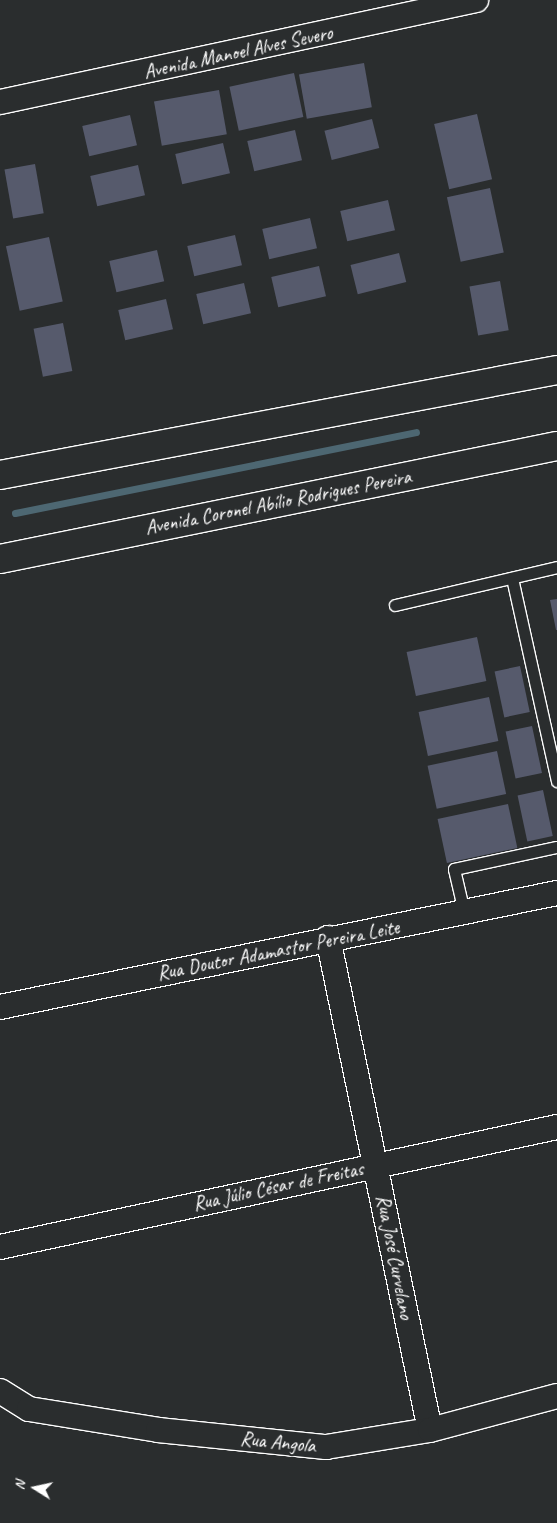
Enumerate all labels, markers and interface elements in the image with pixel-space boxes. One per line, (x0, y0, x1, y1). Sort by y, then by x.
street label: Avenida Manoel Alves Severo (142, 20, 334, 84)
street label: Avenida Coronel Abílio Rodrigues Pereira (143, 464, 413, 540)
street label: Rua Doutor Adamastor Pereira Leite (154, 915, 402, 985)
street label: Rua Júlio César de Freitas (191, 1156, 365, 1216)
street label: Rua José Curvelano (371, 1193, 419, 1321)
street label: Rua Angola (240, 1426, 316, 1458)
north arrow (10, 1463, 60, 1513)
text: N (11, 1480, 29, 1491)

